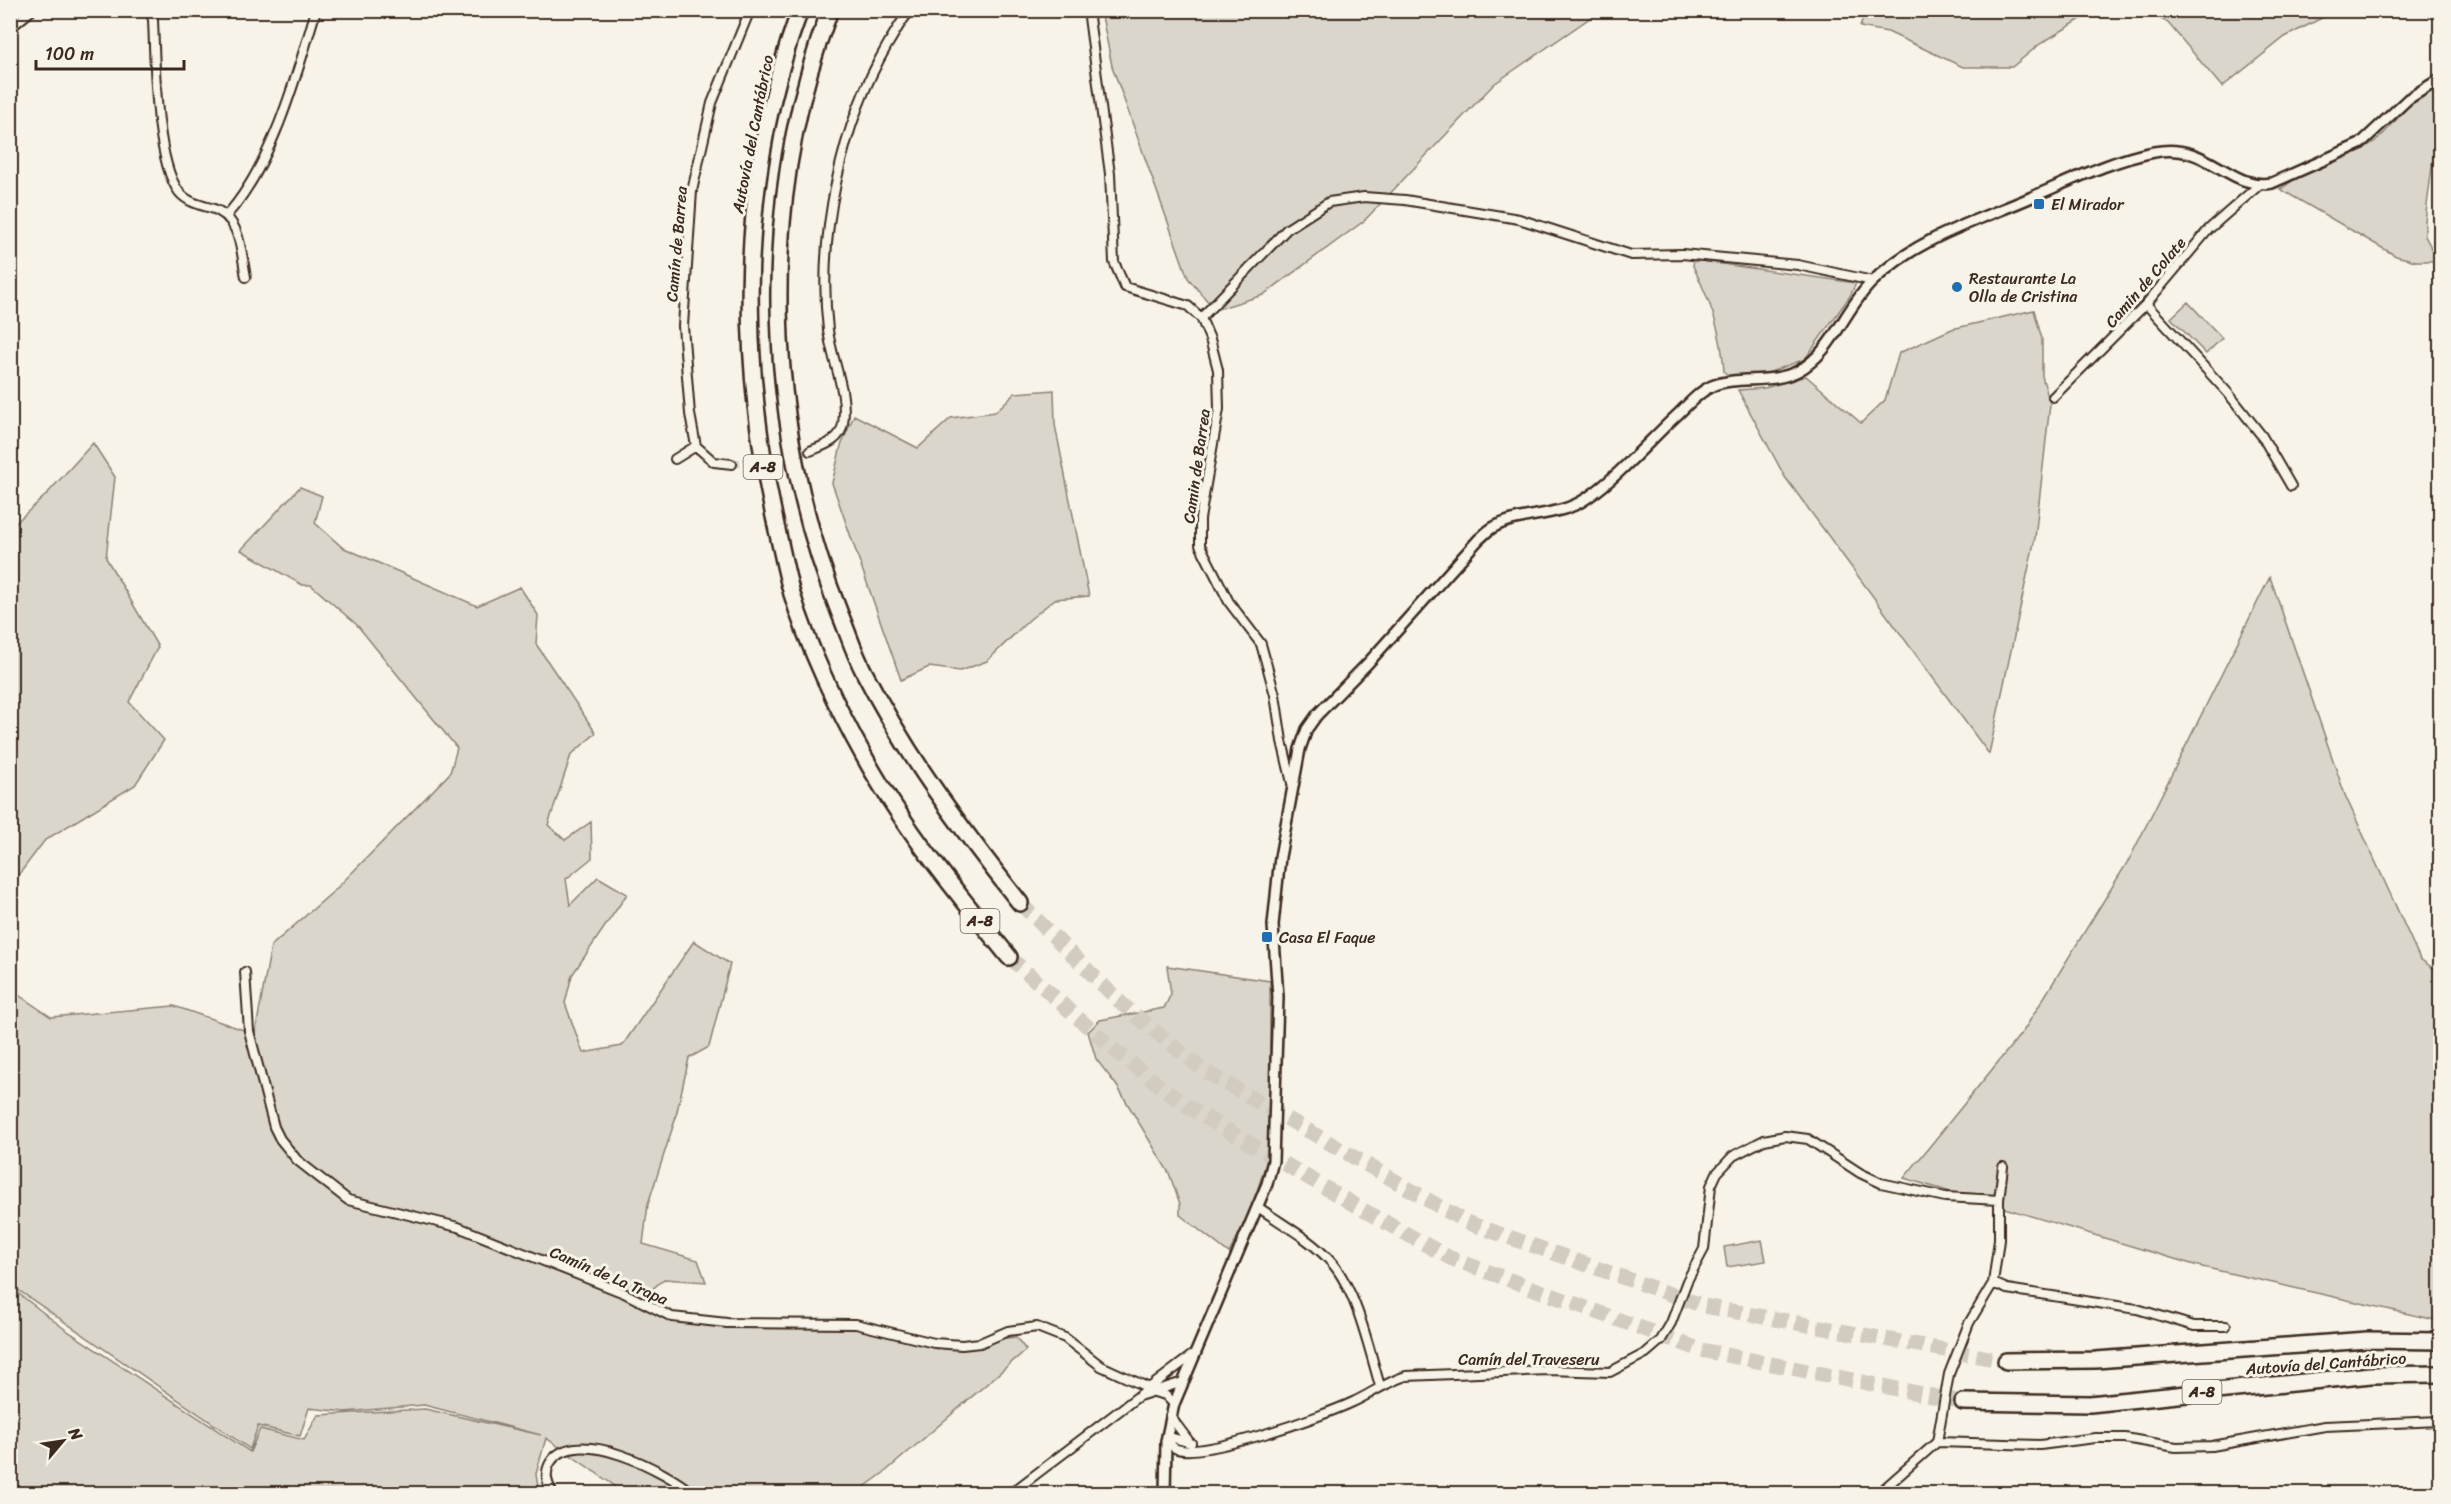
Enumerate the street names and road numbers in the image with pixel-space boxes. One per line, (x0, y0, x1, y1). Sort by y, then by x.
street label: Autovía del Cantábrico (723, 52, 782, 217)
street label: Camín de Barrea (657, 184, 696, 303)
street label: Camin de Colate (2097, 230, 2194, 335)
street label: Camin de Barrea (1174, 407, 1219, 525)
road number: A-8 (744, 455, 783, 479)
road number: A-8 (960, 909, 1000, 933)
street label: Camín de La Trapa (545, 1237, 673, 1314)
street label: Autovía del Cantábrico (2244, 1343, 2407, 1384)
street label: Camín del Traveseru (1458, 1345, 1600, 1374)
road number: A-8 (2182, 1380, 2222, 1404)

